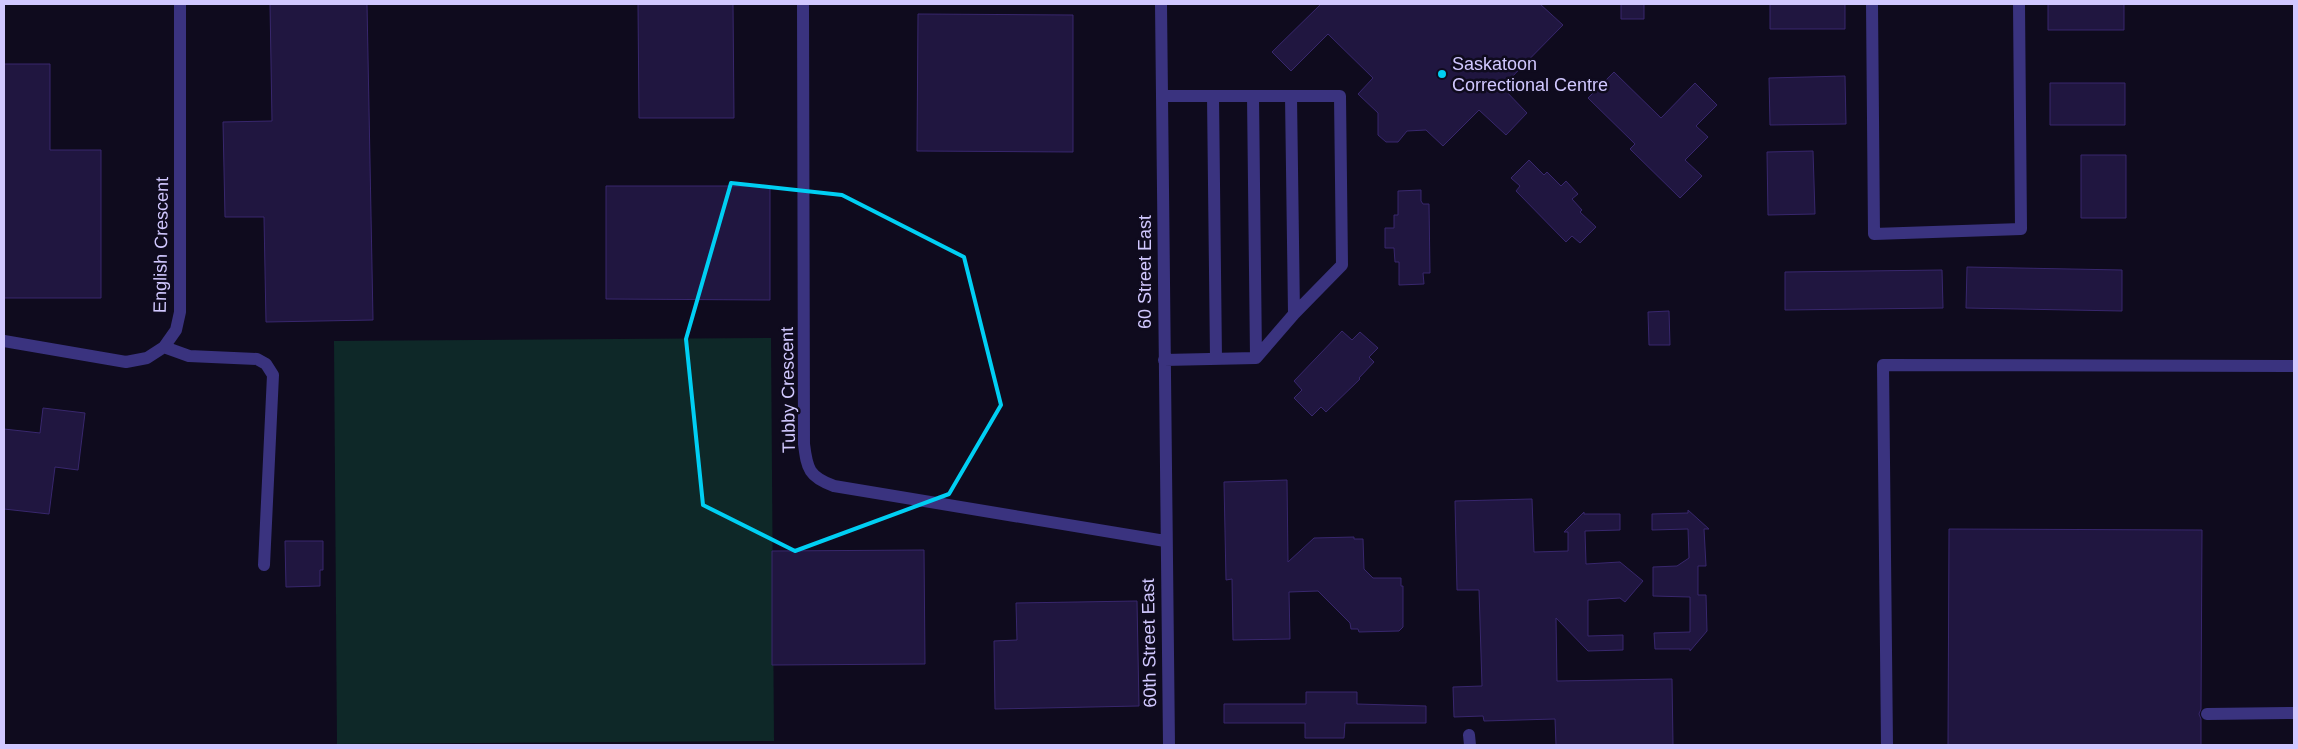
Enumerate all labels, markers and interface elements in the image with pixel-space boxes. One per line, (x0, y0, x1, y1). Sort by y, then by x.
place label: Saskatoon Correctional Centre (1452, 54, 1608, 95)
marker: Saskatoon Correctional Centre (1436, 68, 1448, 80)
street label: English Crescent (150, 177, 172, 313)
street label: 60 Street East (1135, 215, 1155, 329)
street label: Tubby Crescent (777, 327, 799, 453)
street label: 60th Street East (1138, 578, 1160, 708)

